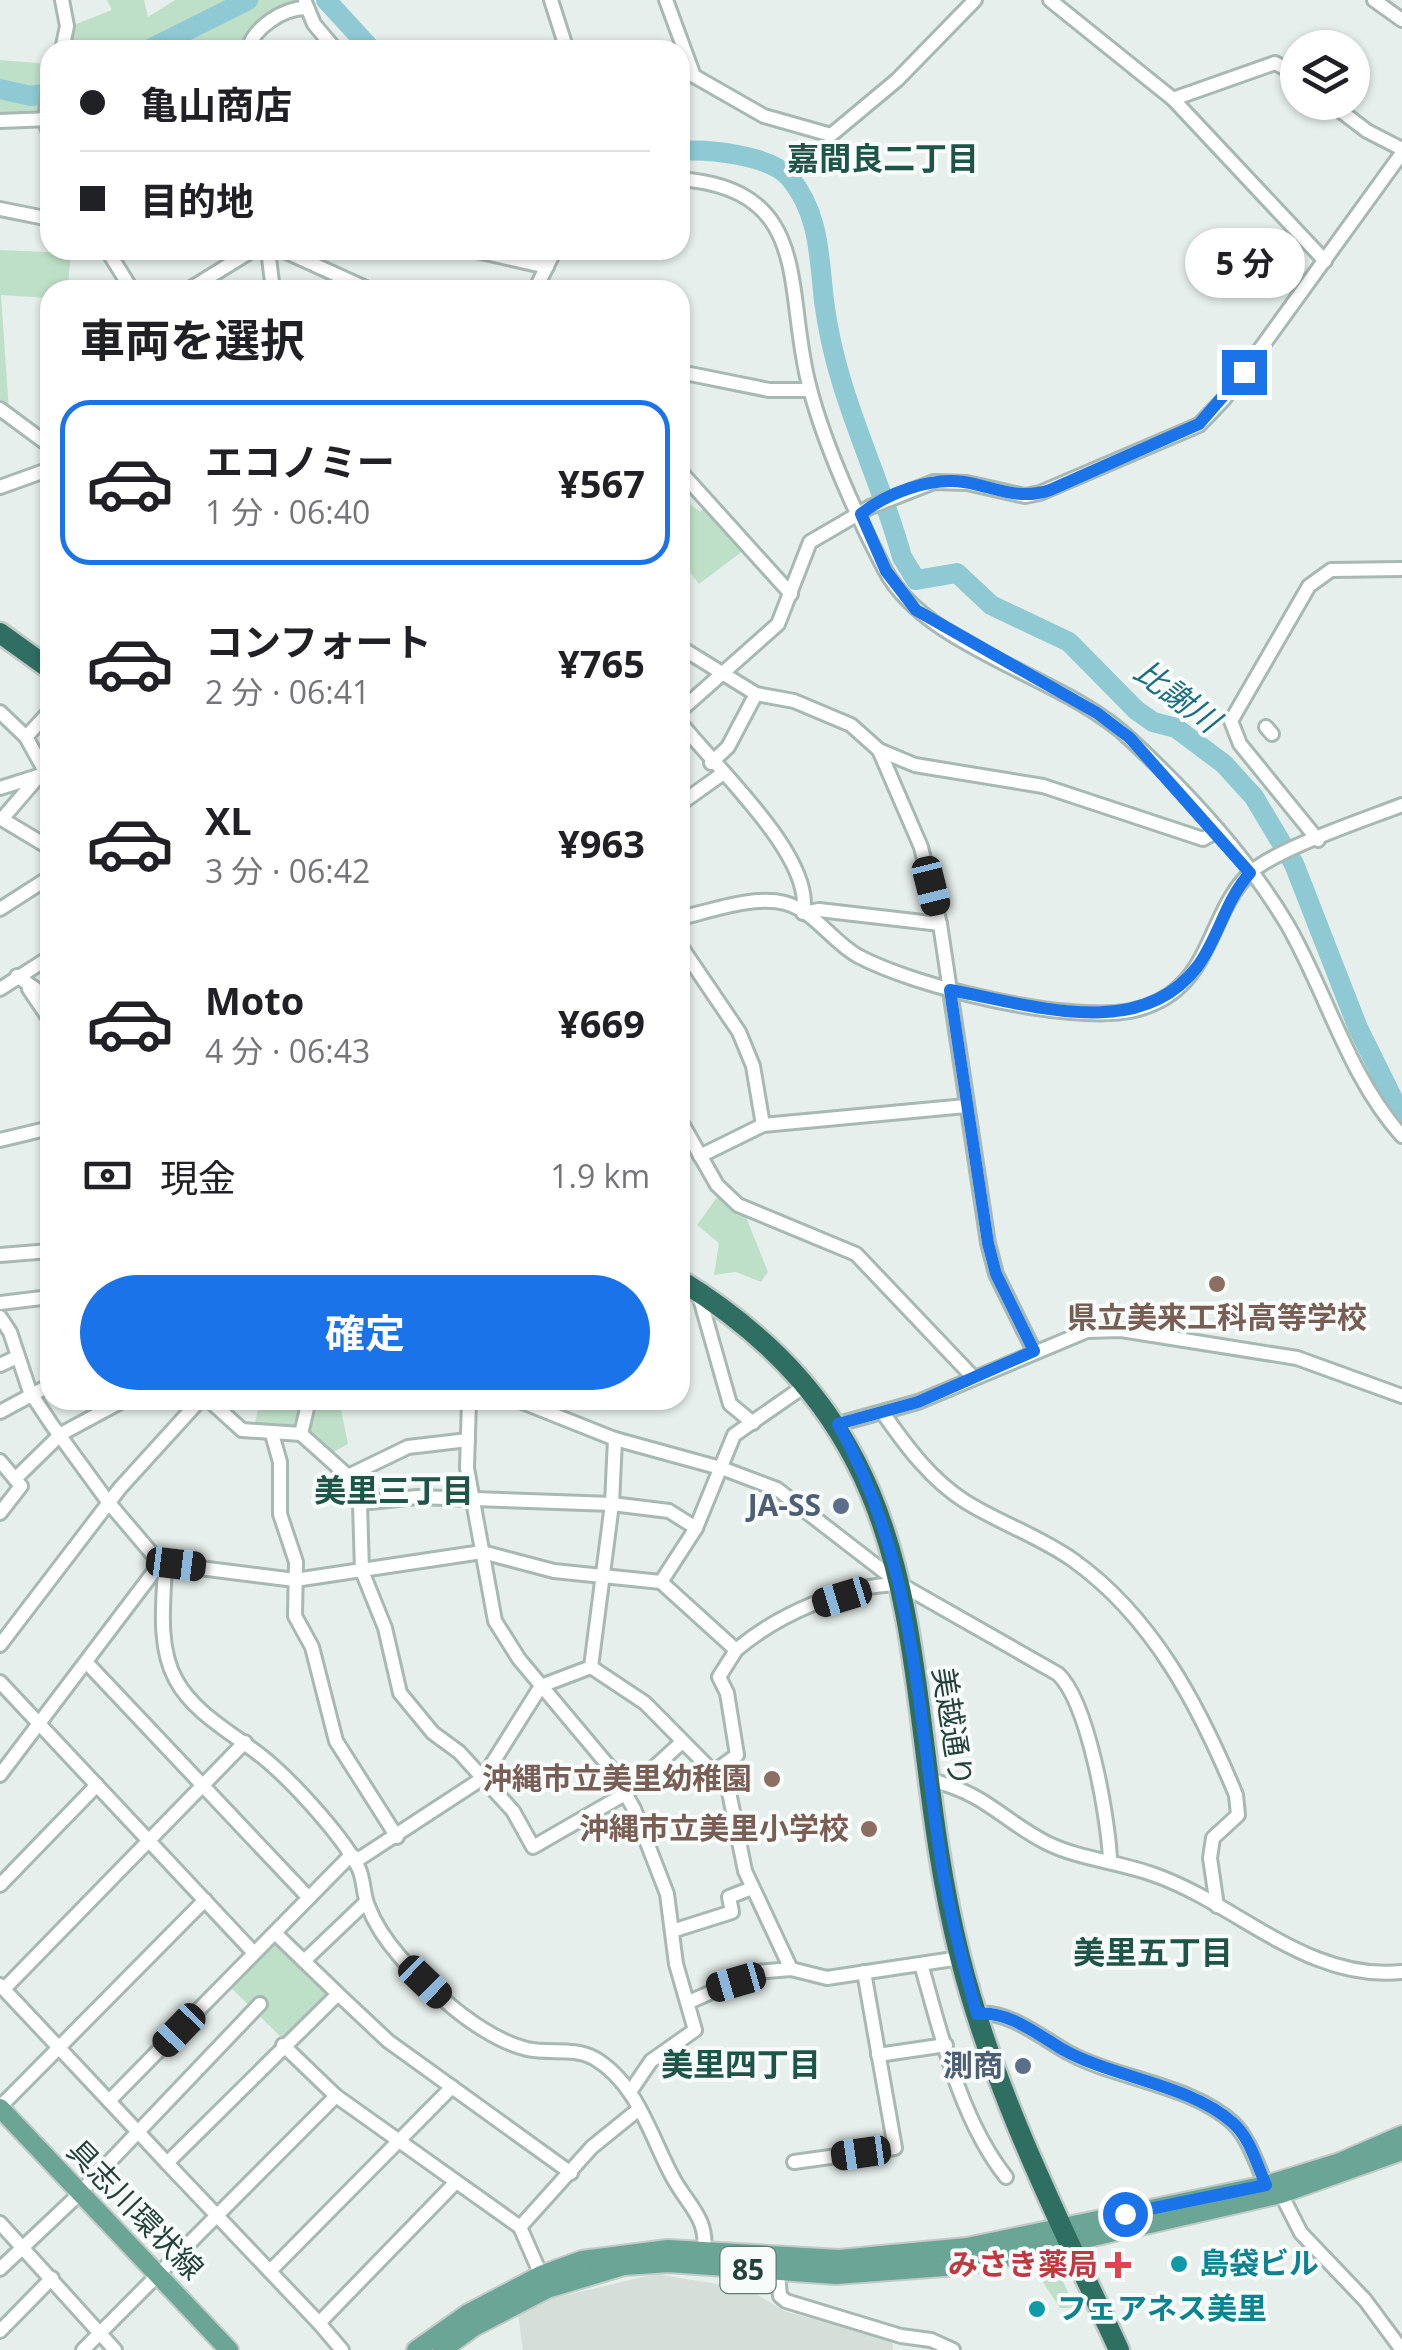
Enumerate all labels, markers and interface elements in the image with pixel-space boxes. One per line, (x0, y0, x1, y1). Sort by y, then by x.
map controls (1280, 30, 1370, 120)
button: layers (1280, 30, 1370, 120)
text: 亀山商店 (140, 78, 292, 130)
district label: 嘉間良二丁目 (787, 136, 979, 179)
text: 目的地 (140, 174, 254, 226)
callout: 5 分 (1184, 227, 1304, 297)
text: 5 分 (1216, 241, 1274, 284)
text: 車両を選択 (80, 309, 305, 370)
route end (1222, 350, 1267, 395)
text: エコノミー (205, 435, 395, 487)
icon: car (85, 438, 175, 528)
text: ¥567 (558, 457, 645, 509)
text: 1 分 · 06:40 (205, 490, 370, 533)
text: コンフォート (205, 615, 432, 667)
icon: car (85, 618, 175, 708)
text: ¥765 (558, 637, 645, 689)
water label: 比謝川 (1127, 649, 1232, 743)
text: 2 分 · 06:41 (205, 670, 370, 713)
text: XL (205, 794, 252, 846)
icon: car (85, 798, 175, 888)
text: ¥963 (558, 817, 645, 869)
text: 3 分 · 06:42 (205, 849, 370, 892)
car (909, 853, 953, 919)
text: Moto (205, 974, 304, 1026)
icon: car (85, 978, 175, 1068)
text: ¥669 (558, 997, 645, 1049)
text: 4 分 · 06:43 (205, 1029, 370, 1072)
icon: cash (80, 1148, 135, 1203)
text: 現金 (160, 1151, 236, 1203)
text: 1.9 km (550, 1154, 650, 1197)
marker: 県立美来工科高等学校 (1206, 1273, 1228, 1295)
button: 確定 (80, 1275, 650, 1390)
place label: 県立美来工科高等学校 (1067, 1296, 1367, 1337)
district label: 美里三丁目 (314, 1468, 474, 1511)
place label: JA-SS (745, 1484, 821, 1525)
marker: JA-SS (830, 1495, 852, 1517)
car (144, 1545, 208, 1583)
car (809, 1574, 875, 1620)
street label: 美越通り (924, 1664, 983, 1789)
place label: 沖縄市立美里幼稚園 (482, 1757, 752, 1798)
marker: 沖縄市立美里幼稚園 (761, 1768, 783, 1790)
place label: 沖縄市立美里小学校 (579, 1807, 849, 1848)
marker: 沖縄市立美里小学校 (858, 1818, 880, 1840)
district label: 美里五丁目 (1073, 1930, 1233, 1973)
car (393, 1950, 457, 2014)
car (703, 1959, 769, 2005)
car (147, 1998, 211, 2062)
district label: 美里四丁目 (661, 2042, 821, 2085)
place label: 測商 (943, 2044, 1003, 2085)
marker: 測商 (1012, 2055, 1034, 2077)
street label: 具志川環状線 (59, 2130, 213, 2288)
car (829, 2134, 893, 2172)
route start (1103, 2192, 1148, 2237)
place label: 島袋ビル (1199, 2242, 1319, 2283)
place label: みさき薬局 (948, 2243, 1098, 2284)
road number: 85 (720, 2247, 776, 2293)
marker: 島袋ビル (1168, 2253, 1190, 2275)
marker: みさき薬局 (1107, 2254, 1129, 2276)
place label: フェアネス美里 (1057, 2287, 1267, 2328)
marker: フェアネス美里 (1026, 2298, 1048, 2320)

